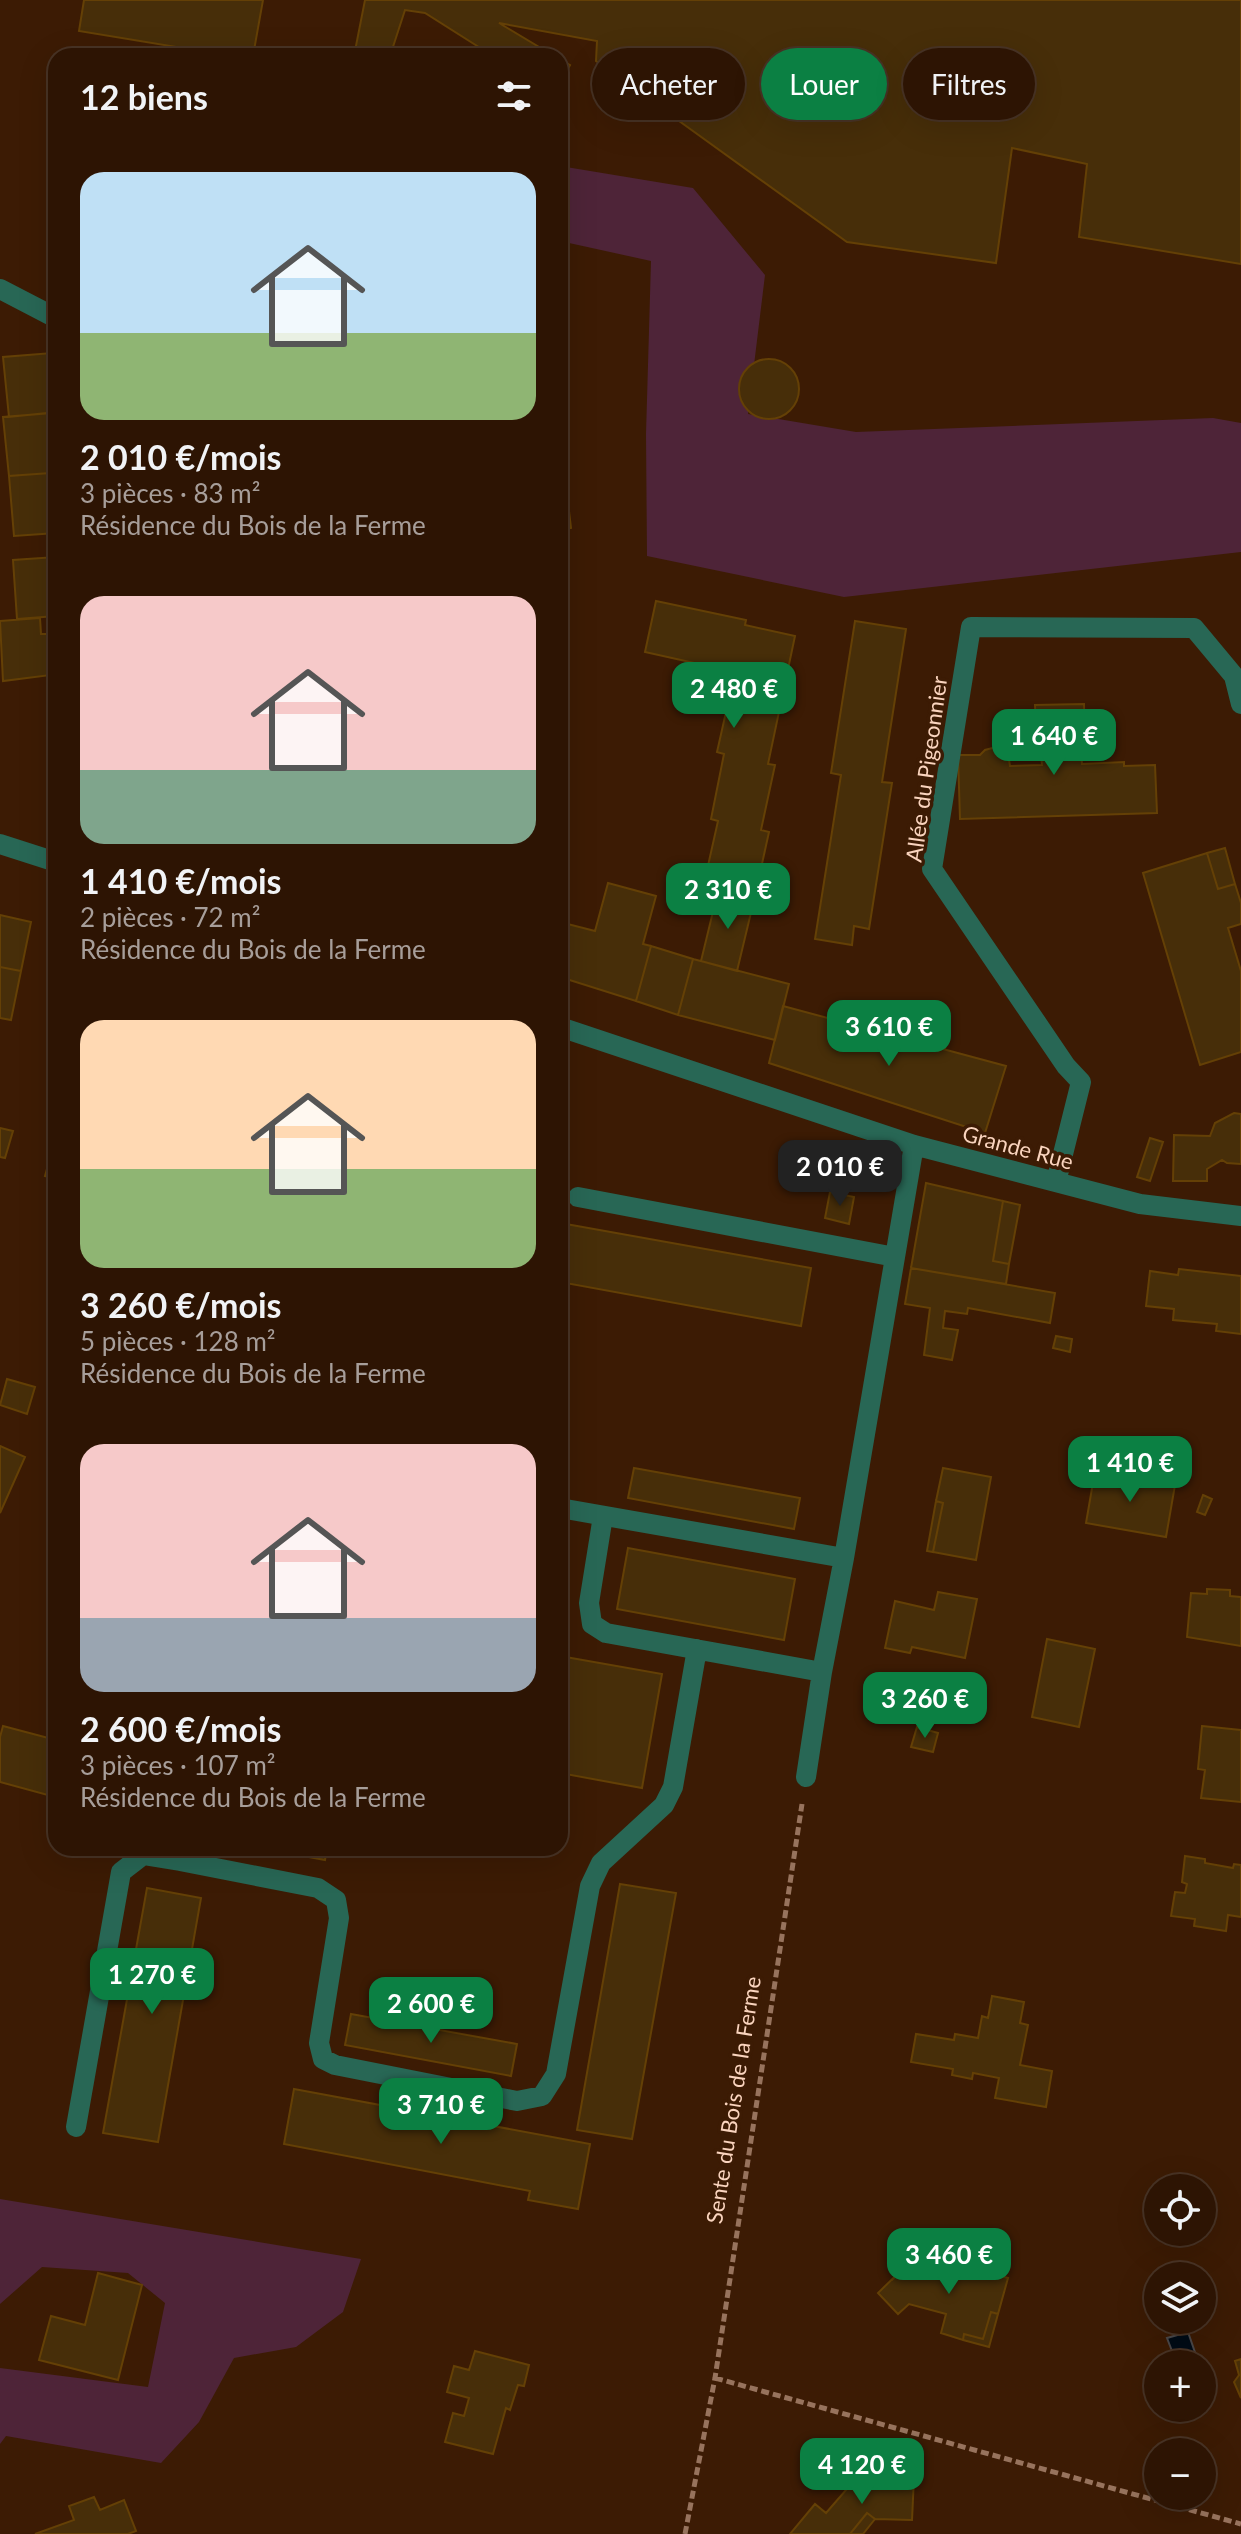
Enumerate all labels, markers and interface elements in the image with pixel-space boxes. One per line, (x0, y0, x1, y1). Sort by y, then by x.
chip: Acheter (592, 48, 745, 120)
chip: Louer (761, 48, 887, 120)
chip: Filtres (903, 48, 1035, 120)
icon: filters (492, 74, 536, 118)
text: 12 biens (80, 76, 208, 117)
icon: home (236, 224, 380, 368)
text: 2 010 €/mois (80, 436, 282, 477)
text: 3 pièces · 83 m² (80, 477, 260, 509)
text: Résidence du Bois de la Ferme (80, 509, 426, 541)
icon: home (236, 648, 380, 792)
pin: 2 480 € (660, 662, 808, 730)
text: 2 480 € (690, 672, 778, 704)
street label: Allée du Pigeonnier (900, 674, 952, 864)
pin: 1 640 € (980, 709, 1128, 777)
text: 1 640 € (1010, 719, 1098, 751)
text: 1 410 €/mois (80, 860, 282, 901)
pin: 2 310 € (654, 863, 802, 931)
text: 2 310 € (684, 873, 772, 905)
text: 2 pièces · 72 m² (80, 901, 260, 933)
text: Résidence du Bois de la Ferme (80, 933, 426, 965)
pin: 3 610 € (815, 1000, 963, 1068)
text: 3 610 € (845, 1010, 933, 1042)
icon: home (236, 1072, 380, 1216)
street label: Grande Rue (960, 1119, 1076, 1175)
pin: 2 010 € (766, 1140, 914, 1208)
text: 2 010 € (796, 1150, 884, 1182)
text: 3 260 €/mois (80, 1284, 282, 1325)
text: 5 pièces · 128 m² (80, 1325, 275, 1357)
text: Résidence du Bois de la Ferme (80, 1357, 426, 1389)
pin: 1 410 € (1056, 1436, 1204, 1504)
text: 1 410 € (1086, 1446, 1174, 1478)
icon: home (236, 1496, 380, 1640)
pin: 3 260 € (851, 1672, 999, 1740)
text: 3 260 € (881, 1682, 969, 1714)
text: 2 600 €/mois (80, 1708, 282, 1749)
text: 3 pièces · 107 m² (80, 1749, 275, 1781)
text: Résidence du Bois de la Ferme (80, 1781, 426, 1813)
pin: 1 270 € (78, 1948, 226, 2016)
text: 1 270 € (108, 1958, 196, 1990)
street label: Sente du Bois de la Ferme (700, 1974, 766, 2226)
pin: 2 600 € (357, 1977, 505, 2045)
text: 2 600 € (387, 1987, 475, 2019)
pin: 3 710 € (367, 2078, 515, 2146)
text: 3 710 € (397, 2088, 485, 2120)
map controls (1144, 2174, 1216, 2510)
button: locate (1144, 2174, 1216, 2246)
pin: 3 460 € (875, 2228, 1023, 2296)
text: 3 460 € (905, 2238, 993, 2270)
button: layers (1144, 2262, 1216, 2334)
button: + (1144, 2350, 1216, 2422)
pin: 4 120 € (788, 2438, 936, 2506)
button: − (1144, 2438, 1216, 2510)
text: 4 120 € (818, 2448, 906, 2480)

